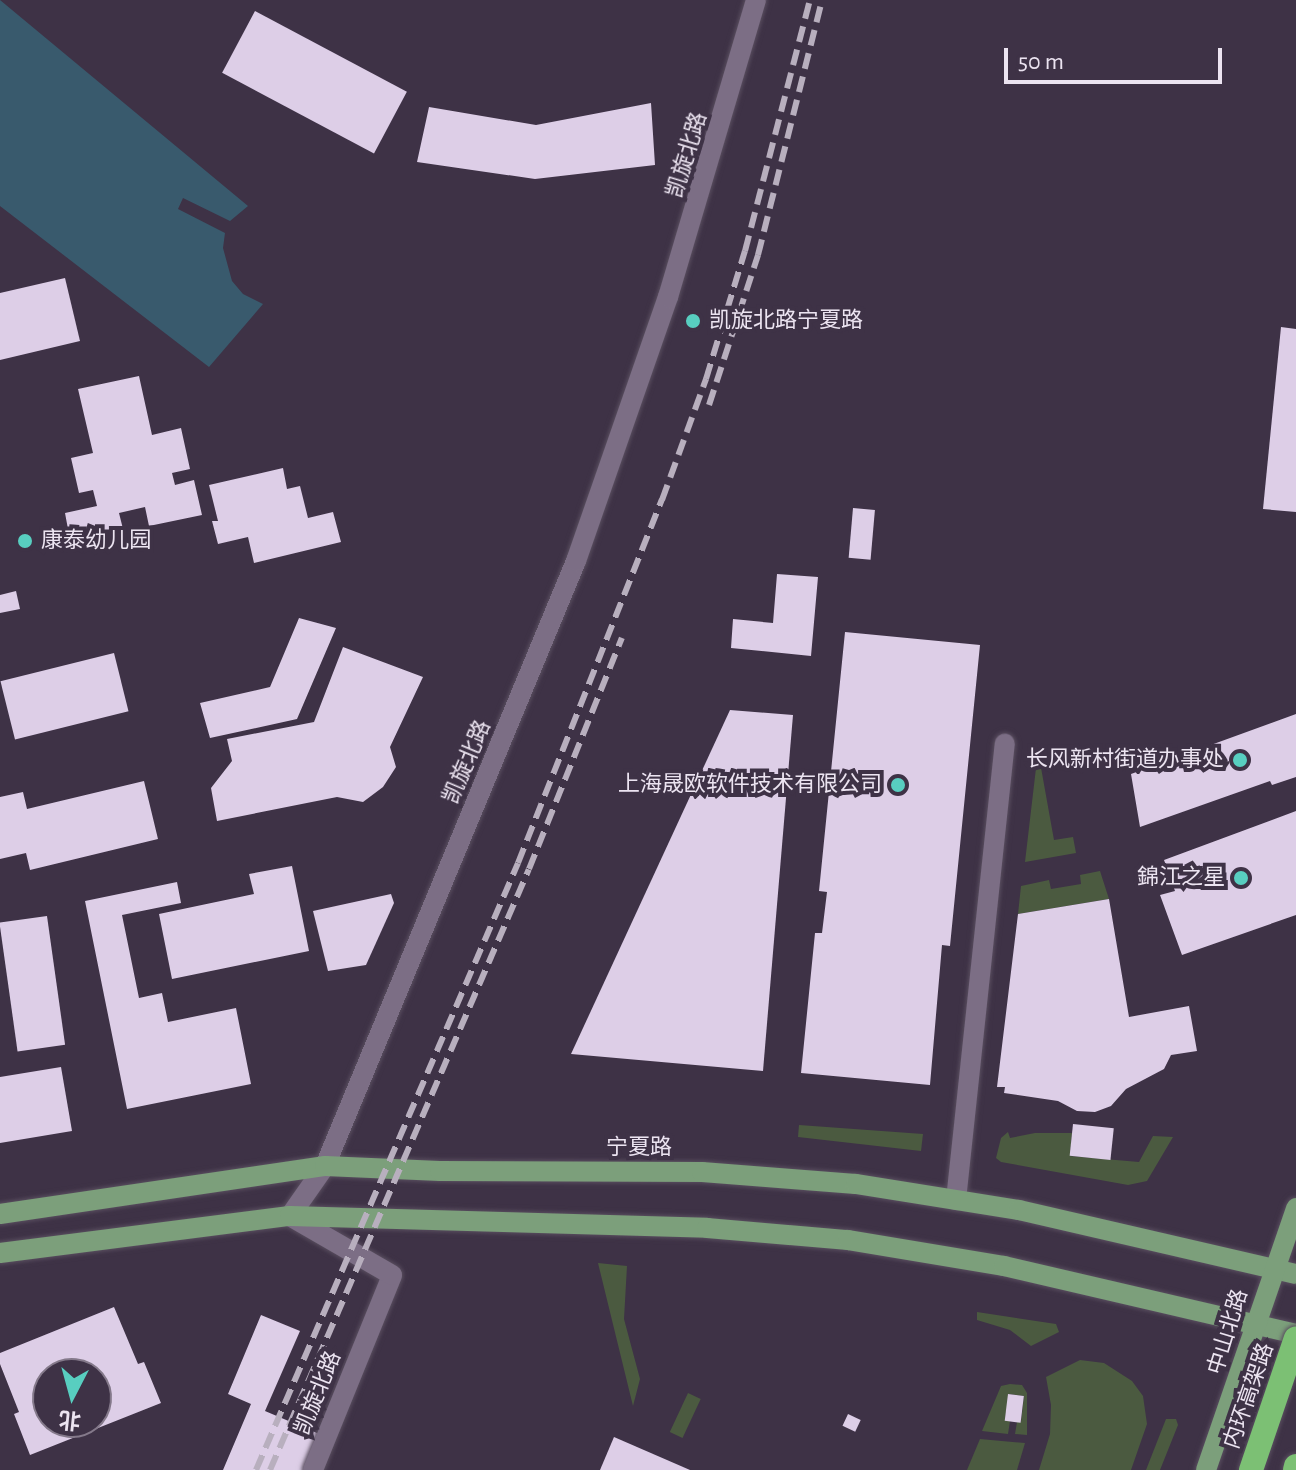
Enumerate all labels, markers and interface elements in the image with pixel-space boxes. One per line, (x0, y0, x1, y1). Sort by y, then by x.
scale bar (1008, 32, 1226, 82)
text: 50 m (1018, 50, 1064, 74)
street label: 凯旋北路 (662, 109, 712, 201)
place label: 凯旋北路宁夏路 (709, 308, 863, 334)
marker: 凯旋北路宁夏路 (684, 312, 702, 330)
place label: 康泰幼儿园 (41, 528, 151, 554)
marker: 康泰幼儿园 (16, 532, 34, 550)
street label: 凯旋北路 (438, 716, 496, 808)
place label: 长风新村街道办事处 (1026, 747, 1224, 773)
marker: 长风新村街道办事处 (1231, 751, 1249, 769)
place label: 上海晟欧软件技术有限公司 (618, 772, 882, 798)
marker: 上海晟欧软件技术有限公司 (889, 776, 907, 794)
place label: 錦江之星 (1137, 865, 1225, 891)
marker: 錦江之星 (1232, 869, 1250, 887)
street label: 宁夏路 (606, 1135, 672, 1161)
street label: 中山北路 (1203, 1286, 1253, 1378)
street label: 内环高架路 (1219, 1340, 1279, 1452)
street label: 凯旋北路 (289, 1347, 347, 1439)
north arrow (32, 1358, 112, 1438)
text: 北 (58, 1408, 82, 1432)

